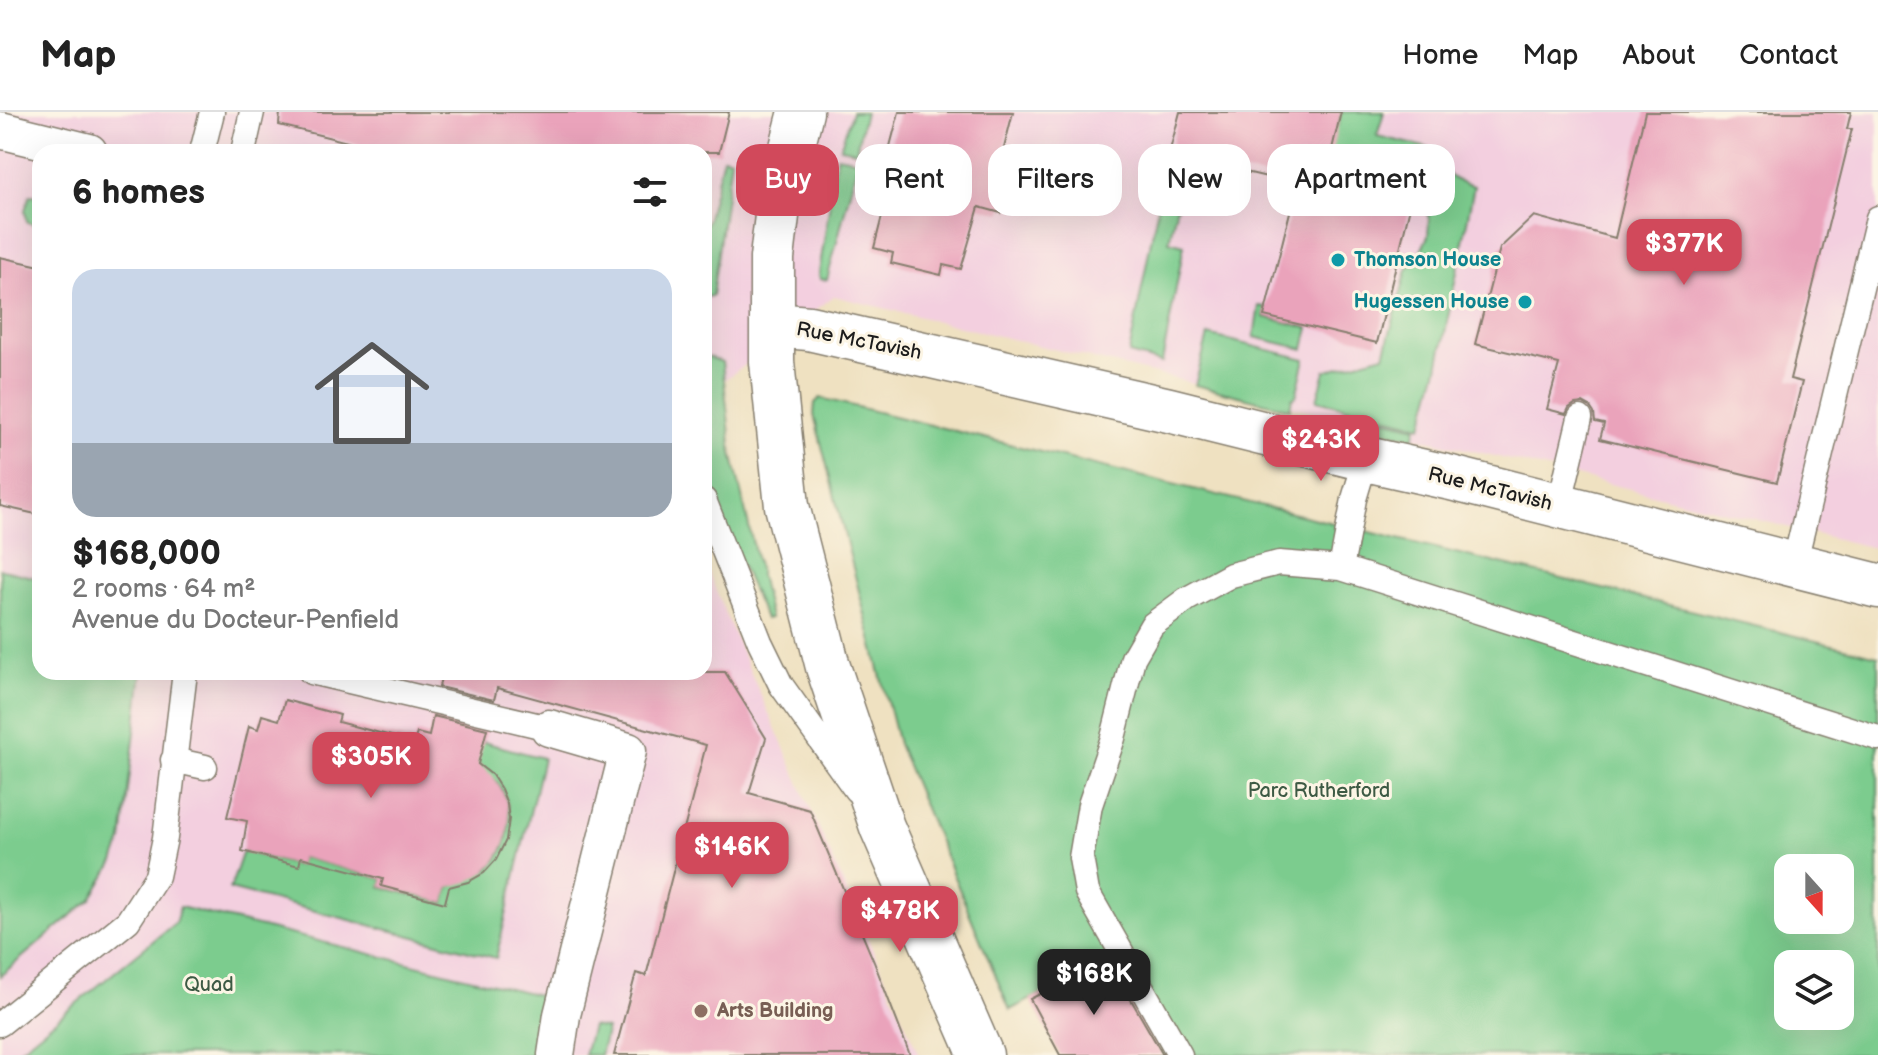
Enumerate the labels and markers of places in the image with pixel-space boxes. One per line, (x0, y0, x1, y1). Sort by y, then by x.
pin: $377K (1628, 219, 1740, 287)
place label: Thomson House (1354, 248, 1501, 272)
marker: Thomson House (1329, 251, 1347, 269)
place label: Hugessen House (1354, 290, 1509, 314)
marker: Hugessen House (1516, 293, 1534, 311)
pin: $243K (1265, 415, 1377, 483)
pin: $305K (315, 732, 427, 800)
pin: $146K (676, 822, 788, 890)
pin: $478K (844, 886, 956, 954)
pin: $168K (1038, 949, 1150, 1017)
place label: Arts Building (716, 999, 833, 1023)
marker: Arts Building (692, 1002, 710, 1020)

